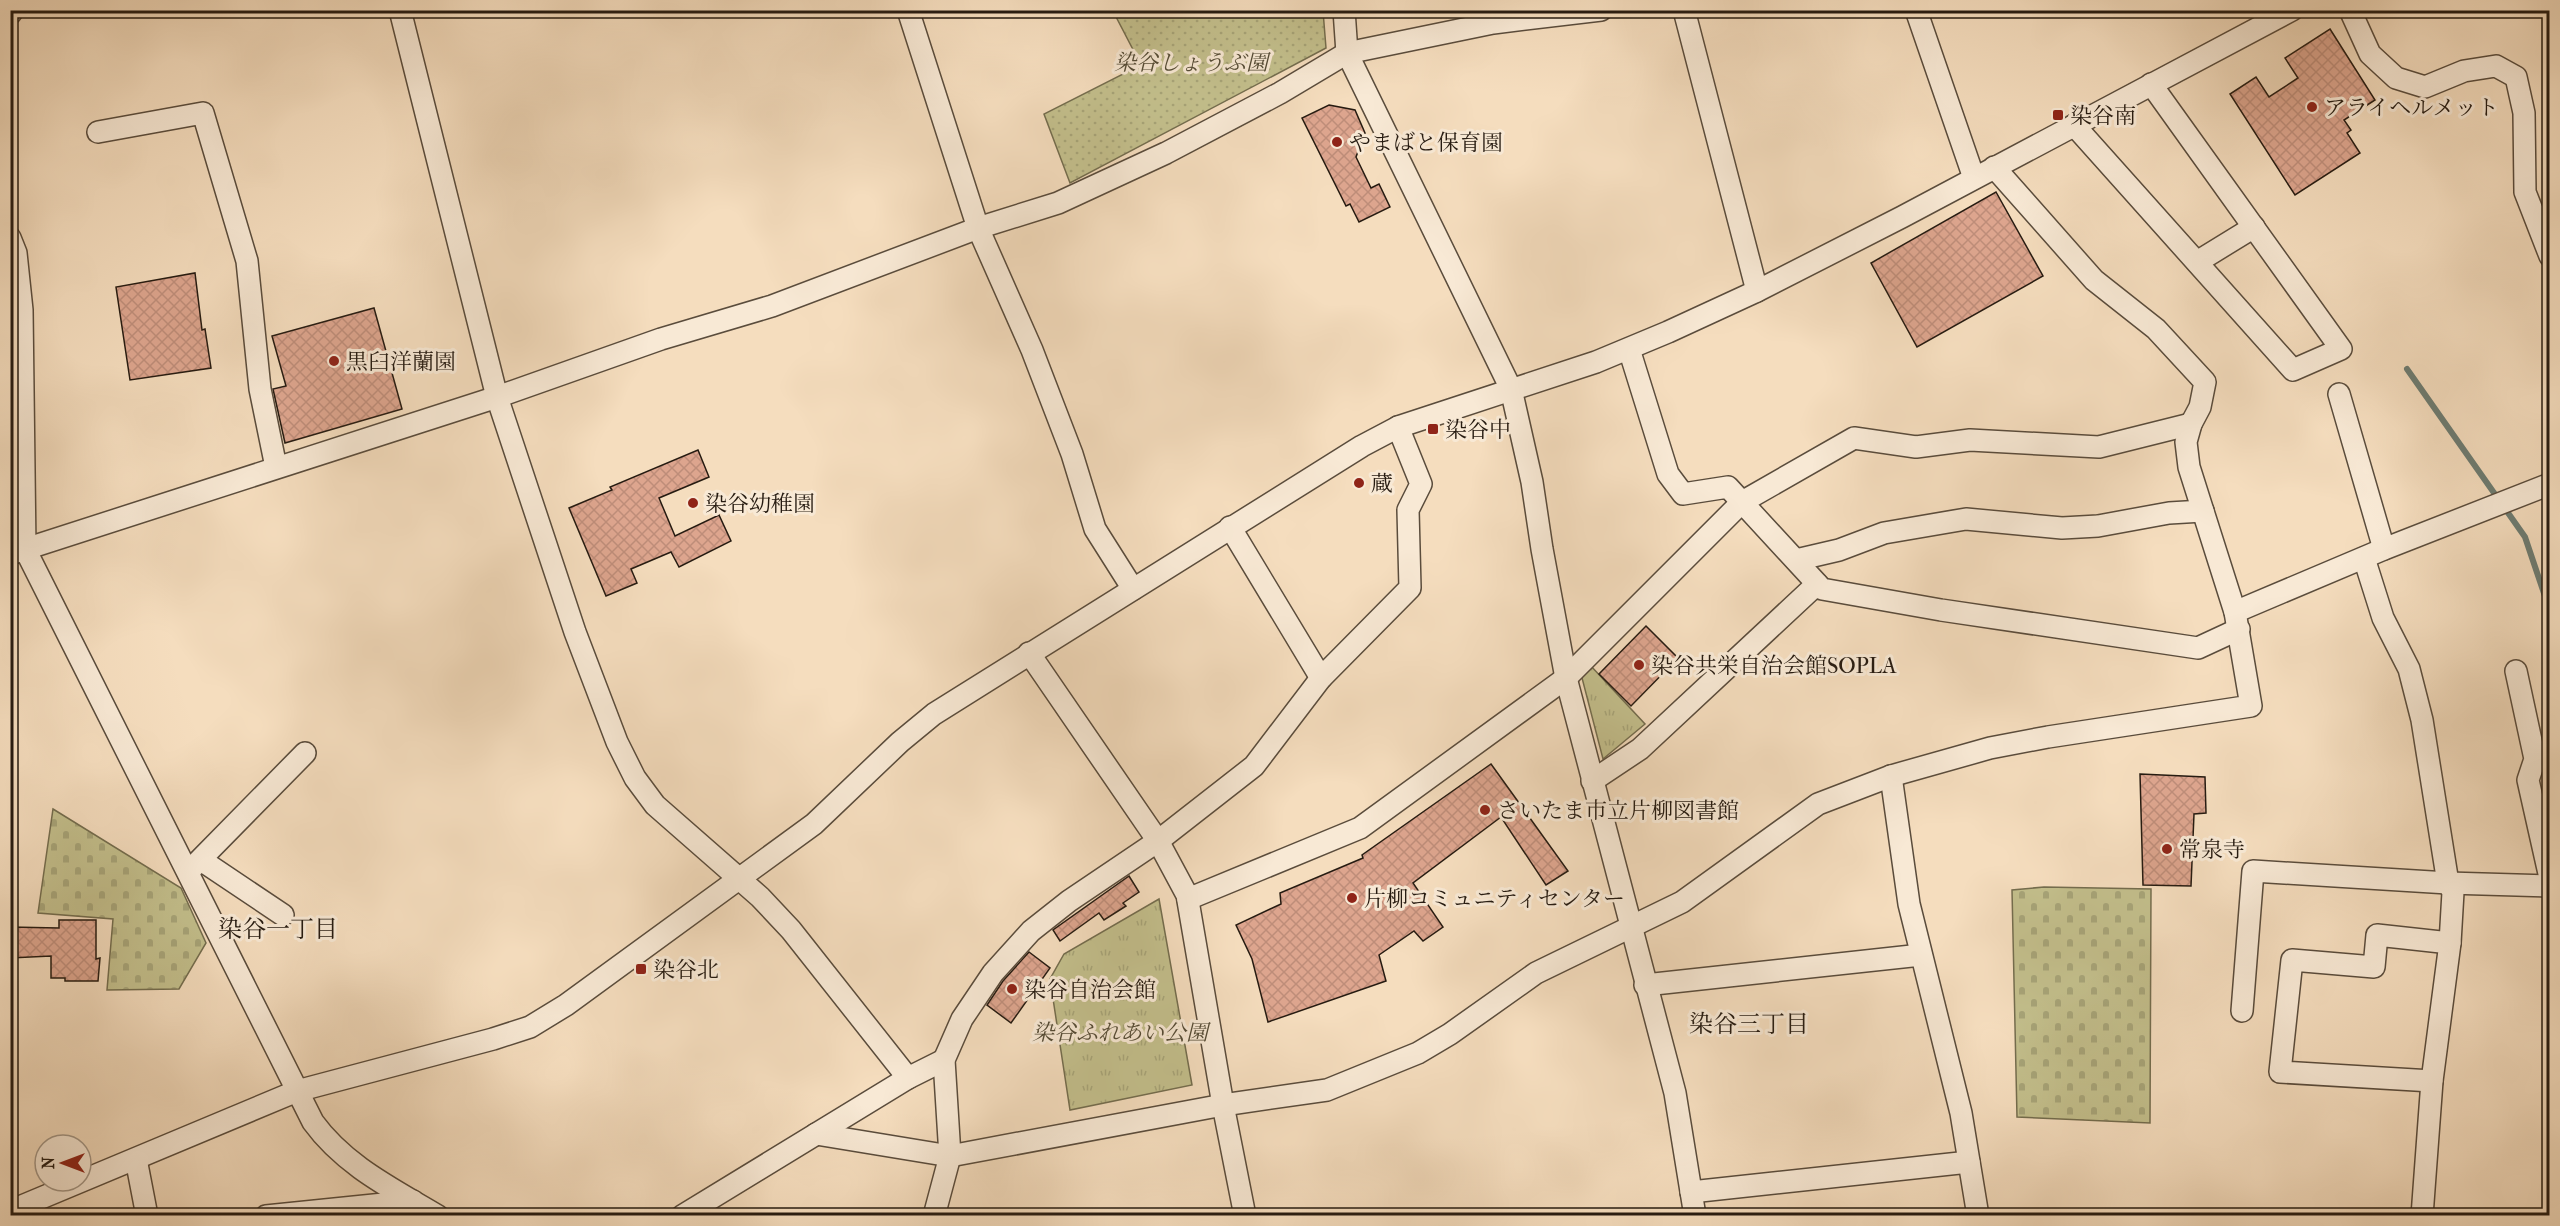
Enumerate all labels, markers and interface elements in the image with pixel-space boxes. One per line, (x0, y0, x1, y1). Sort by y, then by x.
park label: 染谷しょうぶ園 (1114, 50, 1271, 76)
place label: アライヘルメット (2324, 95, 2499, 121)
marker: アライヘルメット (2305, 100, 2319, 114)
place label: 染谷南 (2070, 103, 2136, 129)
marker: 染谷南 (2051, 108, 2065, 122)
place label: やまばと保育園 (1349, 130, 1503, 156)
marker: やまばと保育園 (1330, 135, 1344, 149)
place label: 黒臼洋蘭園 (346, 349, 456, 375)
marker: 黒臼洋蘭園 (327, 354, 341, 368)
place label: 染谷中 (1445, 417, 1511, 443)
marker: 染谷中 (1426, 422, 1440, 436)
place label: 蔵 (1371, 471, 1393, 497)
marker: 蔵 (1352, 476, 1366, 490)
place label: 染谷幼稚園 (705, 491, 815, 517)
marker: 染谷幼稚園 (686, 496, 700, 510)
place label: 染谷共栄自治会館SOPLA (1651, 653, 1897, 679)
marker: 染谷共栄自治会館SOPLA (1632, 658, 1646, 672)
place label: さいたま市立片柳図書館 (1497, 798, 1739, 824)
marker: さいたま市立片柳図書館 (1478, 803, 1492, 817)
place label: 常泉寺 (2179, 837, 2245, 863)
marker: 常泉寺 (2160, 842, 2174, 856)
place label: 片柳コミュニティセンター (1364, 886, 1625, 912)
marker: 片柳コミュニティセンター (1345, 891, 1359, 905)
district label: 染谷一丁目 (218, 915, 338, 943)
place label: 染谷北 (653, 957, 719, 983)
marker: 染谷北 (634, 962, 648, 976)
place label: 染谷自治会館 (1024, 977, 1156, 1003)
marker: 染谷自治会館 (1005, 982, 1019, 996)
district label: 染谷三丁目 (1689, 1010, 1809, 1038)
park label: 染谷ふれあい公園 (1032, 1020, 1211, 1046)
north arrow (33, 1133, 93, 1193)
text: N (39, 1156, 58, 1169)

